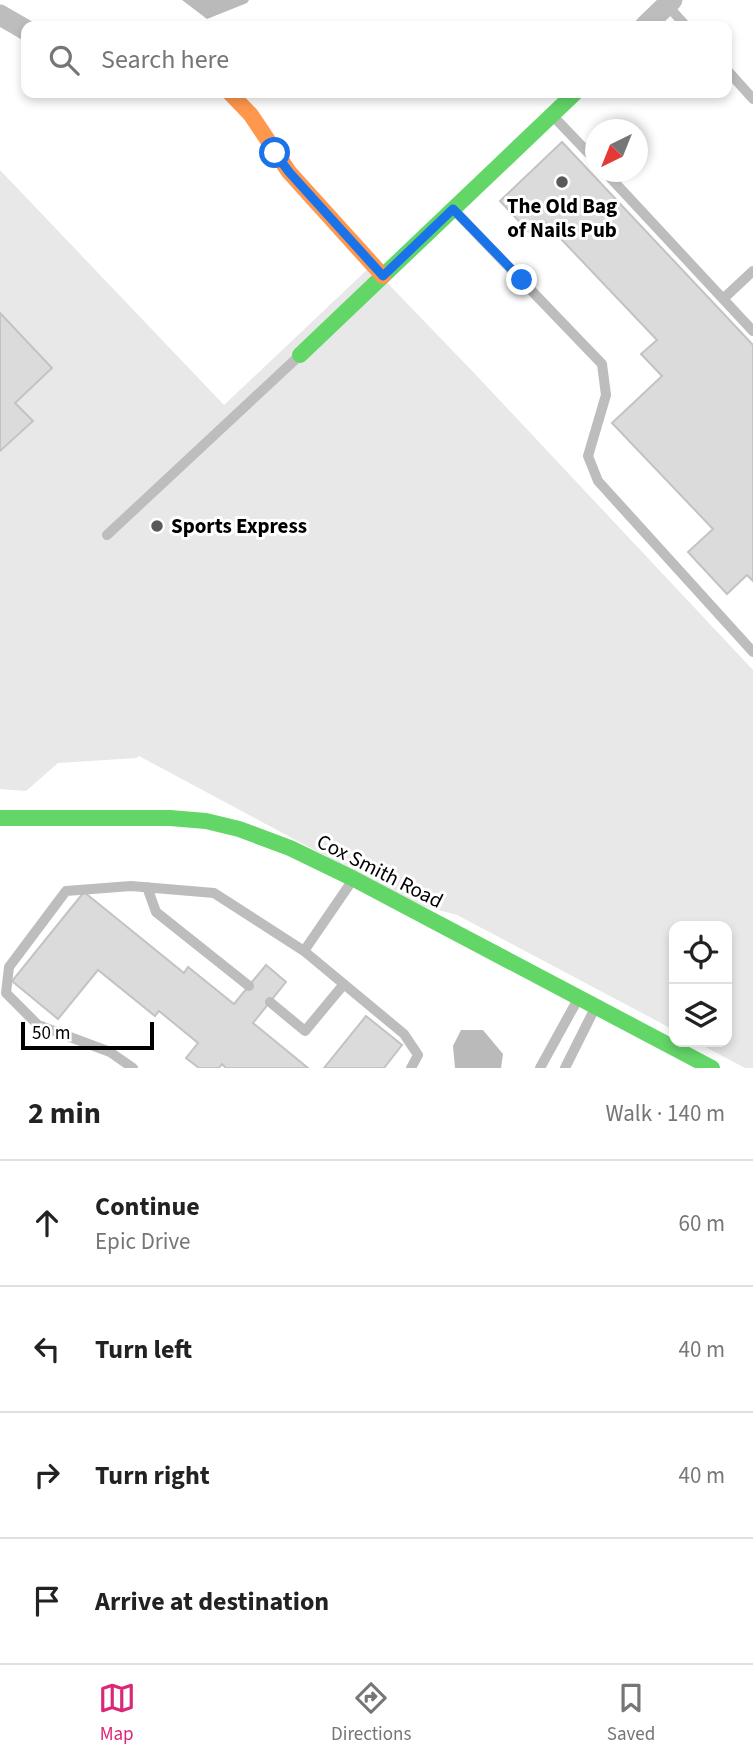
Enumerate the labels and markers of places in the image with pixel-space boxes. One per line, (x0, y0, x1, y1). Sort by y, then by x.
marker: The Old Bag of Nails Pub (554, 174, 570, 190)
place label: The Old Bag of Nails Pub (507, 191, 617, 245)
place label: Sports Express (171, 511, 307, 541)
marker: Sports Express (149, 518, 165, 534)

